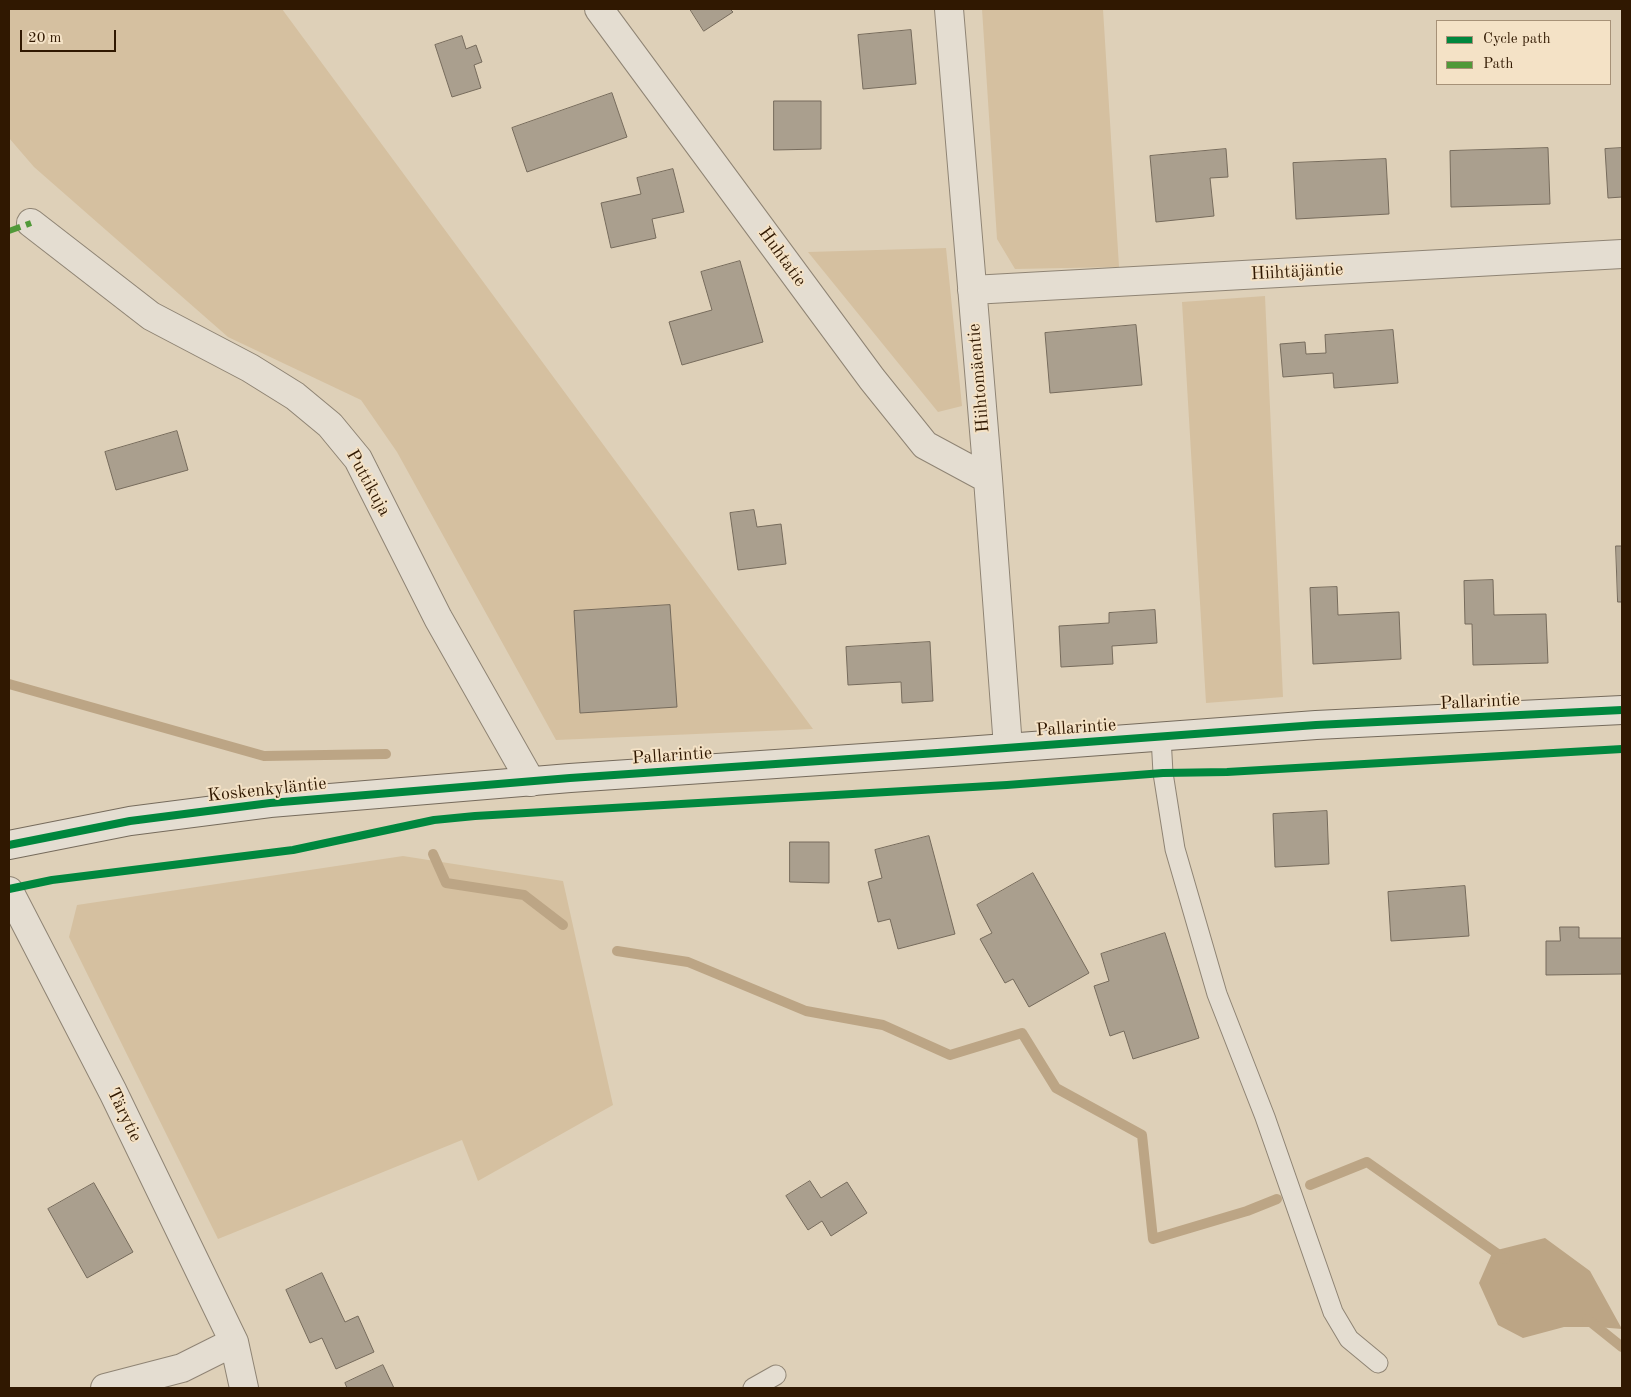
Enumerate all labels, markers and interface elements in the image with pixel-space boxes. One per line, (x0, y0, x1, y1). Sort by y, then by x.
scale bar (22, 20, 119, 52)
legend (1436, 20, 1611, 85)
text: 20 m (28, 31, 62, 46)
text: Cycle path (1483, 32, 1551, 47)
text: Path (1483, 57, 1513, 72)
street label: Huhtatie (753, 223, 811, 291)
street label: Hiihtäjäntie (1250, 259, 1344, 285)
street label: Hiihtomäentie (963, 322, 995, 434)
street label: Puttikuja (341, 446, 395, 520)
street label: Pallarintie (1439, 689, 1521, 715)
street label: Pallarintie (1035, 714, 1117, 742)
street label: Pallarintie (631, 742, 713, 770)
street label: Koskenkyläntie (206, 773, 328, 807)
street label: Tärytie (102, 1084, 146, 1146)

